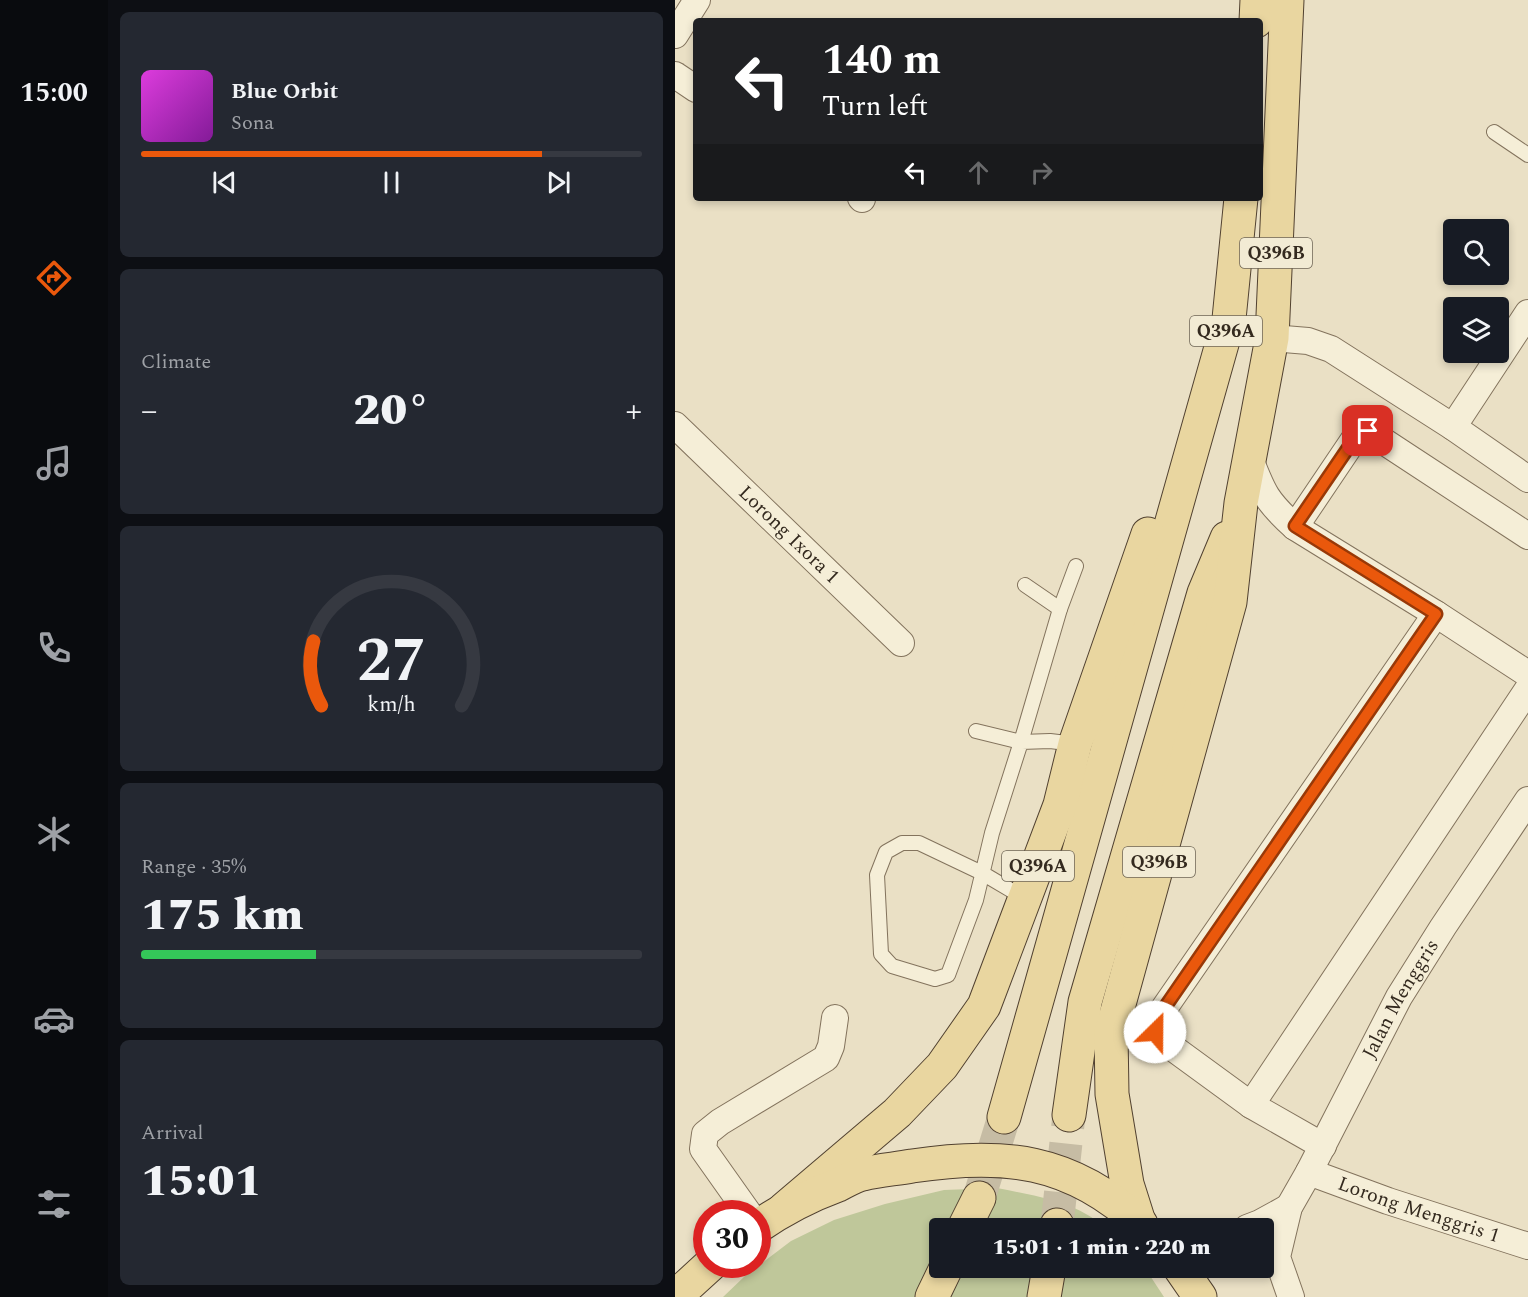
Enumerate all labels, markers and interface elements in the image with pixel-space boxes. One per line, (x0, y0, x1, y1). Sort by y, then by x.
text: 140 m (822, 29, 941, 92)
icon: left (723, 42, 801, 120)
text: 15:00 (20, 72, 88, 114)
text: Blue Orbit (231, 75, 338, 108)
text: Turn left (822, 86, 928, 128)
text: Sona (231, 108, 274, 138)
icon: left (899, 156, 932, 189)
icon: ahead (962, 156, 995, 189)
icon: right (1025, 156, 1058, 189)
icon: previous (208, 166, 241, 199)
icon: pause (375, 166, 408, 199)
icon: next (542, 166, 575, 199)
map controls (1443, 219, 1509, 363)
button: search (1443, 219, 1509, 285)
road number: Q396B (1240, 238, 1312, 268)
icon: directions (33, 257, 75, 299)
button: layers (1443, 297, 1509, 363)
road number: Q396A (1190, 316, 1262, 346)
text: Climate (141, 347, 211, 377)
text: 20° (353, 376, 430, 445)
text: − (141, 386, 158, 436)
text: + (625, 386, 642, 436)
pin (1342, 405, 1393, 456)
icon: arrive (1351, 414, 1384, 447)
icon: music (33, 442, 75, 484)
street label: Lorong Ixora 1 (731, 478, 846, 591)
text: 27 (356, 614, 427, 709)
icon: phone (33, 627, 75, 669)
text: km/h (367, 688, 416, 721)
icon: climate (33, 813, 75, 855)
road number: Q396B (1123, 847, 1195, 877)
road number: Q396A (1002, 851, 1074, 881)
text: Range · 35% (141, 852, 246, 882)
text: 175 km (141, 881, 303, 950)
street label: Jalan Menggris (1355, 933, 1447, 1064)
icon: car (33, 998, 75, 1040)
position arrow (1123, 1000, 1187, 1064)
text: Arrival (141, 1118, 203, 1148)
text: 15:01 (141, 1147, 262, 1216)
street label: Lorong Menggris 1 (1333, 1169, 1503, 1251)
icon: filters (33, 1183, 75, 1225)
speed limit sign: 30 (693, 1200, 771, 1278)
text: 15:01 · 1 min · 220 m (992, 1231, 1211, 1264)

